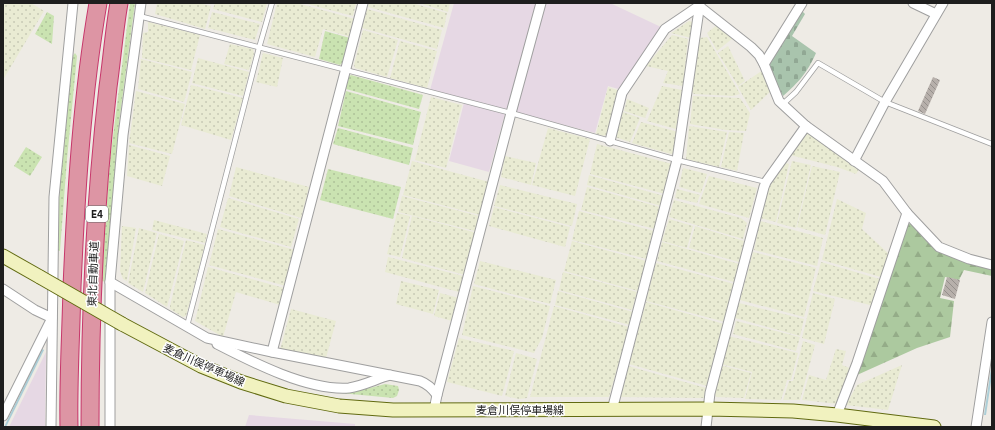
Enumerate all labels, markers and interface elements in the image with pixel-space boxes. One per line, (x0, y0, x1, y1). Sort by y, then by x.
road number: E4 (86, 206, 108, 222)
street label: 東北自動車道 (85, 241, 101, 307)
street label: 麦倉川俣停車場線 (161, 341, 247, 389)
street label: 麦倉川俣停車場線 (476, 403, 564, 417)

